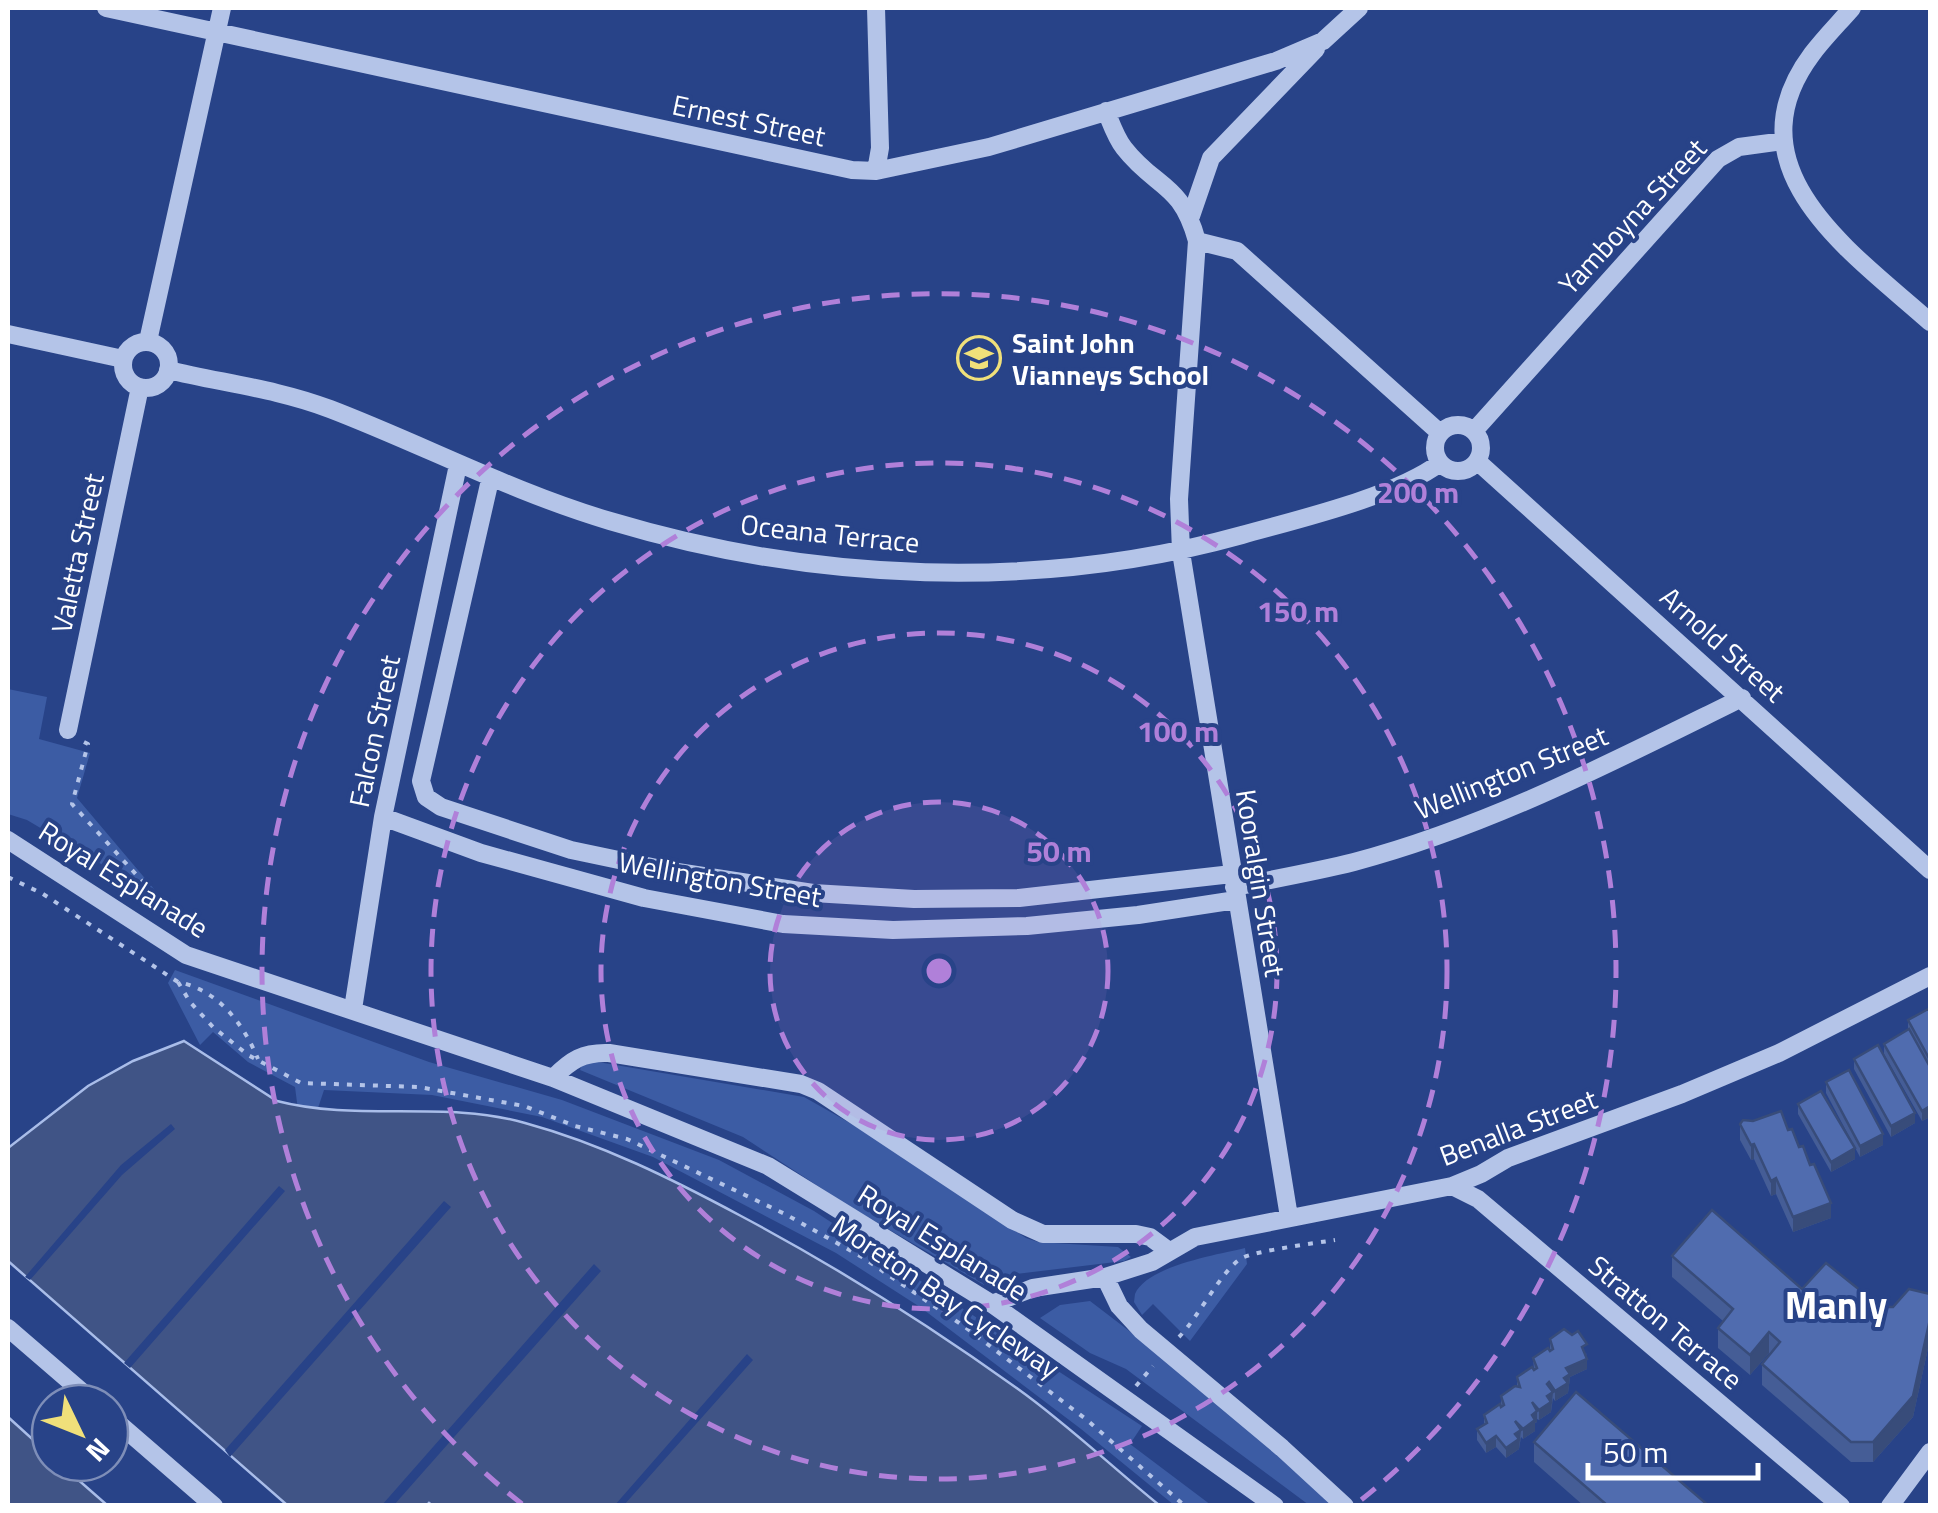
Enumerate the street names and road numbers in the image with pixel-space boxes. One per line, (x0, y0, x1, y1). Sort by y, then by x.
street label: Ernest Street (668, 83, 830, 157)
street label: Yamboyna Street (1548, 128, 1716, 304)
street label: Valetta Street (39, 469, 115, 637)
street label: Oceana Terrace (738, 502, 922, 564)
street label: Arnold Street (1651, 576, 1795, 712)
street label: Falcon Street (337, 651, 411, 811)
street label: Wellington Street (1408, 714, 1614, 830)
street label: Kooralgin Street (1225, 786, 1297, 980)
street label: Royal Esplanade (31, 810, 217, 948)
street label: Wellington Street (615, 840, 825, 918)
street label: Benalla Street (1433, 1077, 1603, 1177)
street label: Royal Esplanade (850, 1173, 1036, 1311)
street label: Moreton Bay Cycleway (823, 1203, 1069, 1389)
street label: Stratton Terrace (1579, 1244, 1753, 1400)

